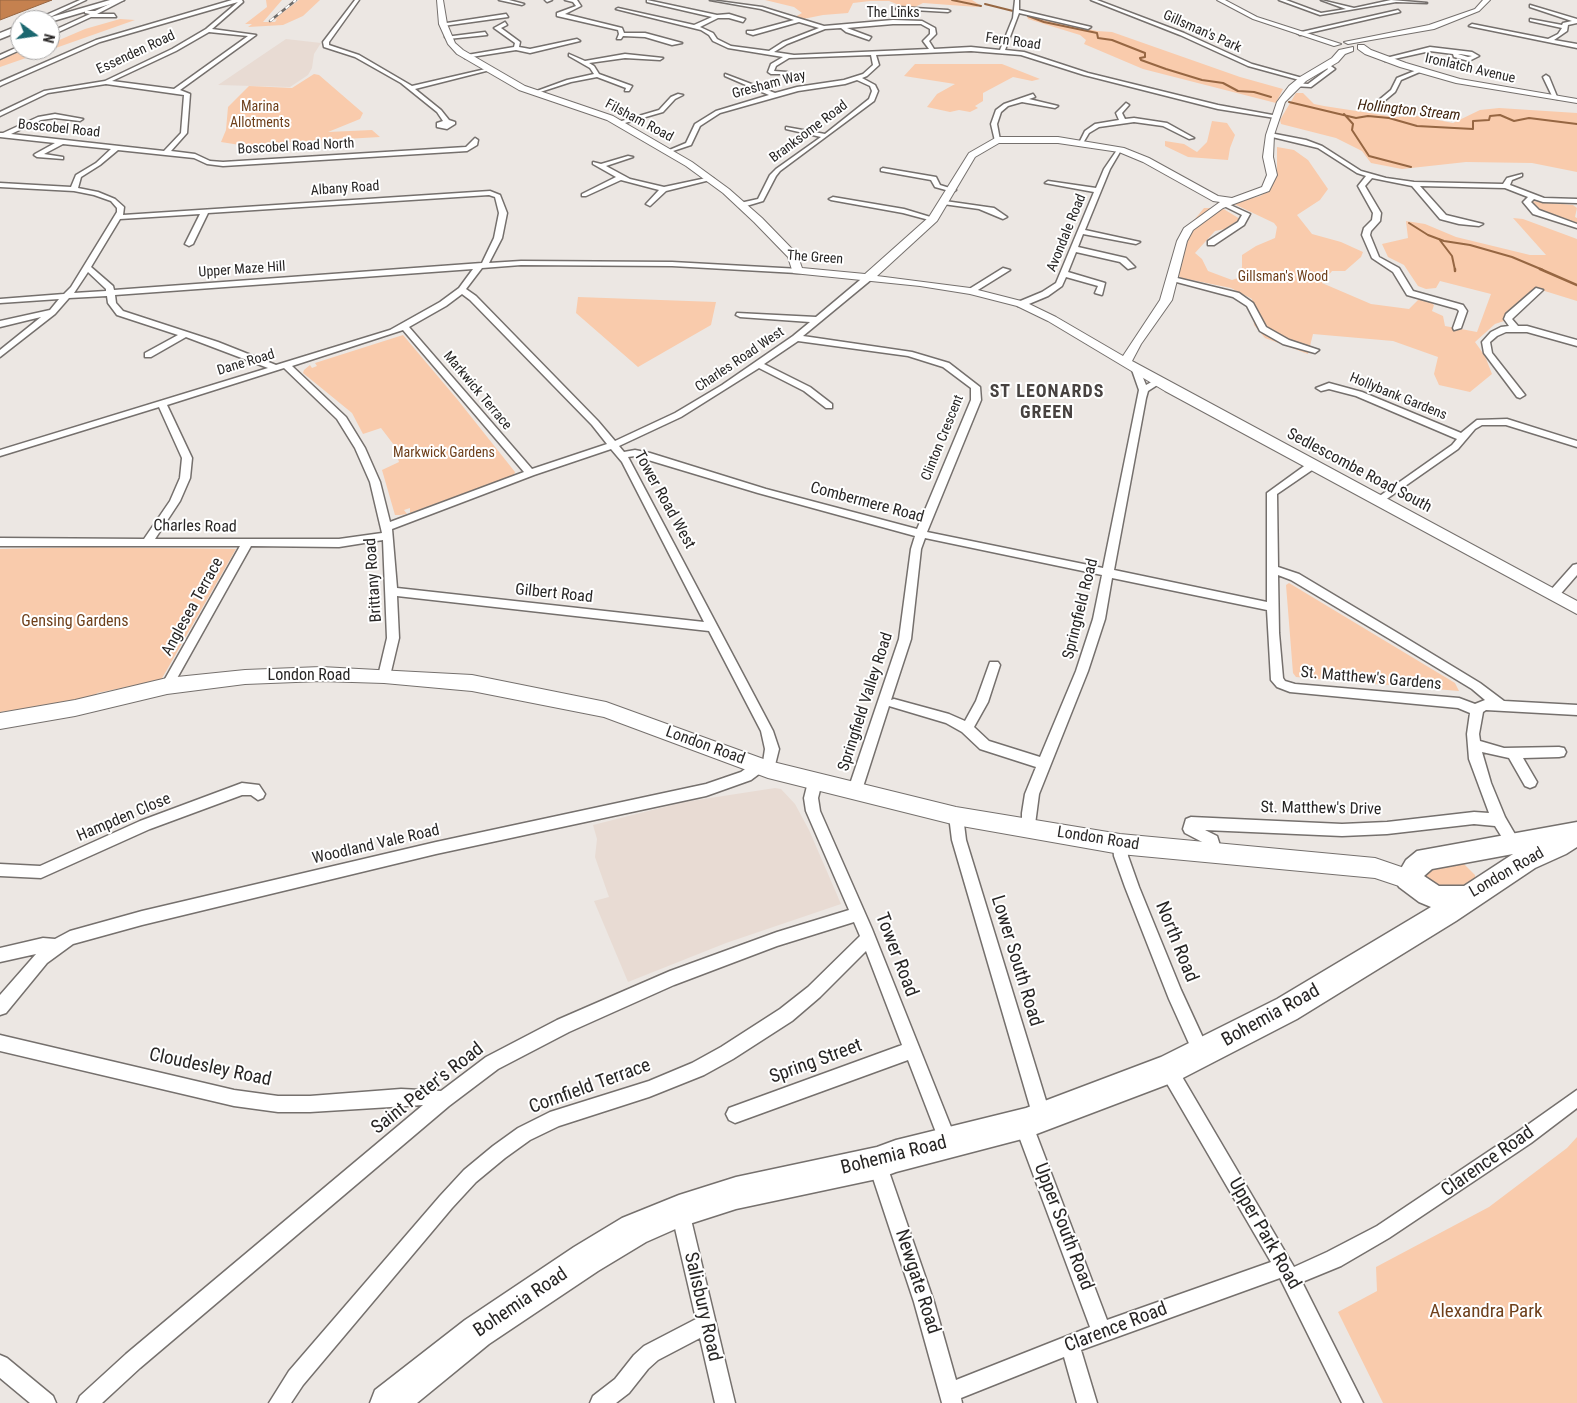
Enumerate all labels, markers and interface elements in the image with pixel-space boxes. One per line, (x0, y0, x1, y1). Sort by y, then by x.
street label: The Links (866, 5, 920, 21)
street label: Gillsman's Park (1160, 7, 1244, 57)
north arrow (10, 10, 60, 60)
street label: Essenden Road (94, 27, 178, 79)
street label: Fern Road (984, 30, 1042, 54)
text: N (40, 32, 57, 44)
street label: Ironlatch Avenue (1423, 50, 1517, 88)
street label: Gresham Way (730, 67, 808, 103)
street label: Filsham Road (602, 96, 676, 146)
street label: Branksome Road (767, 97, 851, 167)
water label: Hollington Stream (1357, 97, 1461, 125)
park label: Marina Allotments (230, 99, 290, 132)
street label: Boscobel Road (17, 116, 101, 142)
street label: Boscobel Road North (237, 136, 355, 158)
street label: Albany Road (310, 178, 380, 200)
street label: Avondale Road (1044, 192, 1090, 274)
street label: The Green (786, 248, 844, 268)
street label: Upper Maze Hill (198, 259, 286, 281)
park label: Gillsman's Wood (1238, 269, 1328, 285)
street label: Charles Road West (692, 324, 788, 396)
street label: Dane Road (215, 346, 277, 380)
street label: Markwick Terrace (439, 348, 515, 434)
street label: Hollybank Gardens (1347, 370, 1449, 424)
district label: ST LEONARDS GREEN (988, 381, 1106, 424)
street label: Clinton Crescent (918, 393, 968, 483)
street label: Sedlescombe Road South (1283, 425, 1435, 517)
park label: Markwick Gardens (393, 445, 495, 461)
street label: Tower Road West (629, 448, 699, 552)
street label: Combermere Road (808, 479, 926, 527)
street label: Charles Road (153, 517, 237, 537)
street label: Brittany Road (361, 537, 387, 623)
street label: Anglesea Terrace (158, 555, 228, 659)
street label: Springfield Road (1059, 557, 1103, 661)
street label: Gilbert Road (514, 580, 594, 608)
park label: Gensing Gardens (21, 612, 129, 632)
street label: Springfield Valley Road (835, 630, 897, 774)
street label: St. Matthew's Gardens (1300, 663, 1442, 695)
street label: London Road (268, 666, 350, 686)
street label: London Road (663, 723, 747, 769)
street label: Hampden Close (74, 790, 174, 846)
street label: St. Matthew's Drive (1260, 798, 1382, 820)
street label: Woodland Vale Road (311, 821, 441, 869)
street label: London Road (1056, 823, 1140, 855)
street label: London Road (1466, 844, 1548, 902)
street label: Lower South Road (985, 893, 1047, 1029)
street label: North Road (1150, 898, 1202, 986)
street label: Tower Road (870, 910, 922, 1000)
street label: Bohemia Road (1218, 980, 1324, 1052)
street label: Spring Street (767, 1035, 865, 1089)
street label: Saint Peter's Road (367, 1038, 489, 1140)
street label: Cloudesley Road (147, 1044, 273, 1092)
street label: Cornfield Terrace (526, 1054, 654, 1120)
street label: Clarence Road (1437, 1122, 1539, 1202)
street label: Bohemia Road (839, 1132, 949, 1180)
street label: Upper South Road (1028, 1160, 1098, 1294)
street label: Upper Park Road (1223, 1174, 1305, 1294)
street label: Newgate Road (889, 1227, 945, 1337)
street label: Salisbury Road (678, 1250, 726, 1364)
street label: Bohemia Road (470, 1263, 572, 1343)
street label: Clarence Road (1061, 1298, 1171, 1358)
park label: Alexandra Park (1429, 1301, 1543, 1323)

